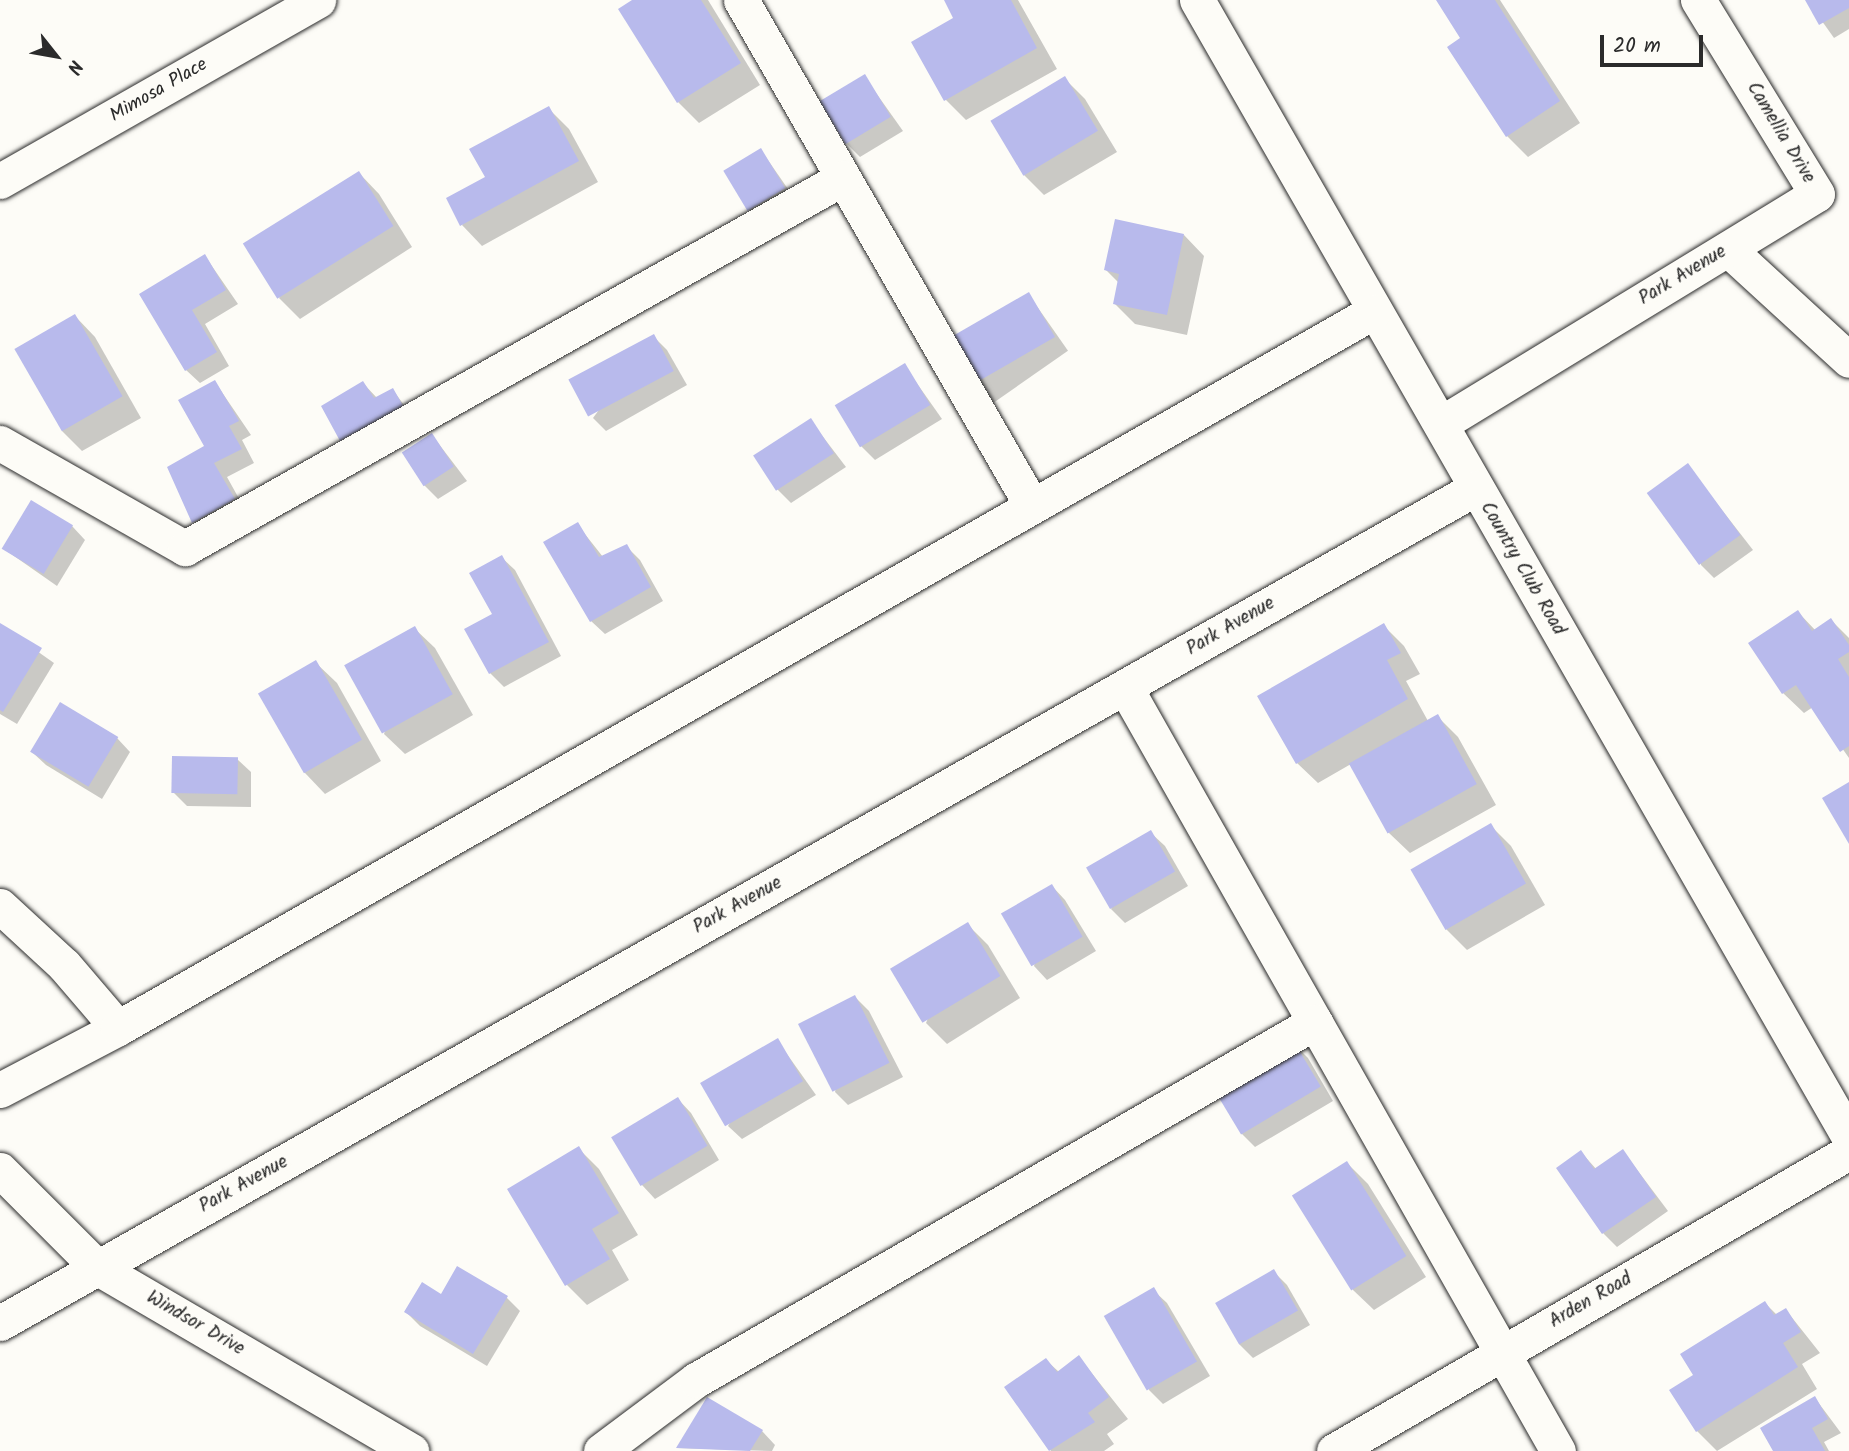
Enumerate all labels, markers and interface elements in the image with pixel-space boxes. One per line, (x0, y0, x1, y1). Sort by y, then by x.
north arrow (21, 21, 91, 91)
scale bar (1604, 21, 1707, 65)
text: 20 m (1613, 30, 1661, 63)
text: N (58, 54, 90, 80)
street label: Mimosa Place (106, 54, 212, 128)
street label: Camellia Drive (1741, 78, 1819, 188)
street label: Park Avenue (1635, 241, 1731, 311)
street label: Country Club Road (1475, 498, 1569, 640)
street label: Park Avenue (1183, 593, 1279, 661)
street label: Park Avenue (690, 872, 786, 940)
street label: Park Avenue (196, 1151, 292, 1219)
street label: Arden Road (1546, 1268, 1636, 1334)
street label: Windsor Drive (142, 1287, 248, 1361)

